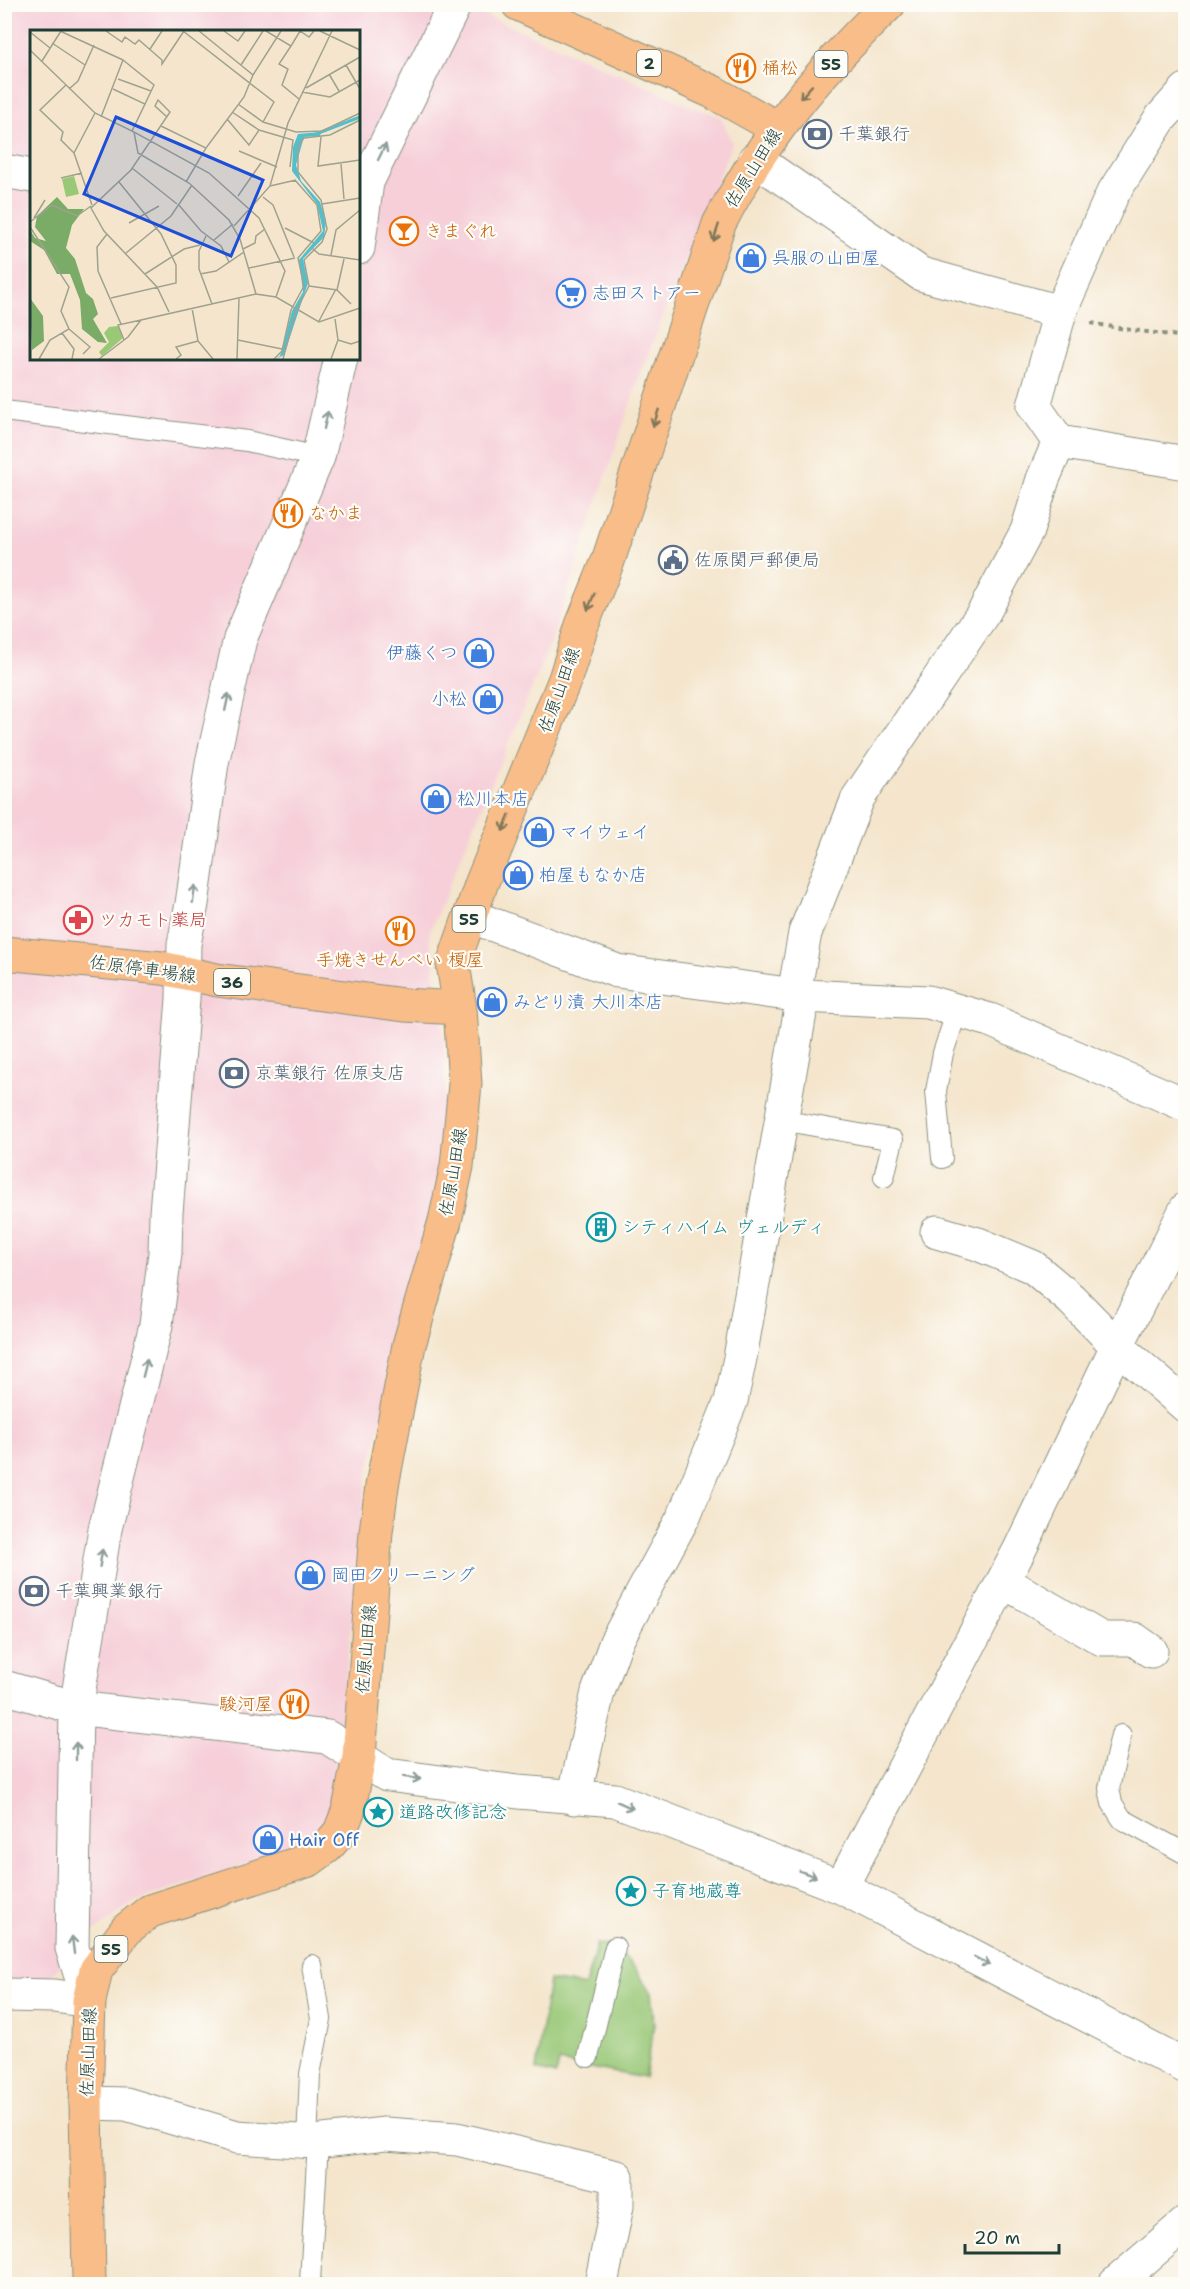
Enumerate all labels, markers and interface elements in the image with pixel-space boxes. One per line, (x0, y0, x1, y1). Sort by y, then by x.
inset map (30, 30, 360, 360)
road number: 2 (637, 50, 661, 76)
road number: 55 (814, 51, 848, 77)
restaurant icon: 桶松 (725, 52, 757, 84)
place label: 桶松 (762, 56, 798, 80)
one-way arrow (799, 85, 813, 100)
bank icon: 千葉銀行 (801, 118, 833, 150)
place label: 千葉銀行 (838, 122, 910, 146)
street label: 佐原山田線 (719, 123, 787, 213)
one-way arrow (377, 143, 389, 161)
bar icon: きまぐれ (388, 215, 420, 247)
place label: きまぐれ (425, 219, 497, 243)
one-way arrow (710, 223, 721, 242)
shop icon: 呉服の山田屋 (735, 242, 767, 274)
place label: 呉服の山田屋 (772, 246, 880, 270)
supermarket icon: 志田ストアー (555, 277, 587, 309)
place label: 志田ストアー (592, 281, 701, 305)
one-way arrow (650, 409, 661, 428)
one-way arrow (321, 411, 333, 430)
restaurant icon: なかま (272, 497, 304, 529)
place label: なかま (309, 501, 363, 525)
public building icon: 佐原関戸郵便局 (657, 544, 689, 576)
place label: 佐原関戸郵便局 (694, 548, 820, 572)
one-way arrow (585, 593, 596, 611)
shop icon: 伊藤くつ (463, 637, 495, 669)
place label: 伊藤くつ (386, 641, 458, 665)
street label: 佐原山田線 (532, 644, 586, 736)
shop icon: 小松 (472, 683, 504, 715)
place label: 小松 (431, 687, 467, 711)
one-way arrow (221, 693, 233, 712)
shop icon: 松川本店 (420, 783, 452, 815)
place label: 松川本店 (457, 787, 529, 811)
one-way arrow (500, 814, 511, 832)
shop icon: マイウェイ (523, 816, 555, 848)
place label: マイウェイ (560, 820, 649, 844)
shop icon: 柏屋もなか店 (502, 859, 534, 891)
place label: 柏屋もなか店 (539, 863, 647, 887)
one-way arrow (188, 884, 199, 904)
pharmacy icon: ツカモト薬局 (62, 904, 94, 936)
road number: 55 (452, 906, 486, 932)
place label: ツカモト薬局 (99, 908, 207, 932)
restaurant icon: 手焼きせんべい 榎屋 (384, 915, 416, 947)
place label: 手焼きせんべい 榎屋 (316, 948, 484, 972)
street label: 佐原停車場線 (88, 950, 198, 988)
road number: 36 (214, 969, 250, 995)
shop icon: みどり漬 大川本店 (476, 986, 508, 1018)
place label: みどり漬 大川本店 (513, 990, 663, 1014)
bank icon: 京葉銀行 佐原支店 (218, 1057, 250, 1089)
place label: 京葉銀行 佐原支店 (255, 1061, 405, 1085)
street label: 佐原山田線 (433, 1126, 473, 1218)
building icon: シティハイム ヴェルディ (585, 1211, 617, 1243)
place label: シティハイム ヴェルディ (622, 1215, 825, 1239)
one-way arrow (140, 1359, 152, 1378)
one-way arrow (95, 1548, 106, 1568)
shop icon: 岡田クリーニング (294, 1559, 326, 1591)
place label: 岡田クリーニング (331, 1563, 475, 1587)
bank icon: 千葉興業銀行 (18, 1575, 50, 1607)
place label: 千葉興業銀行 (55, 1579, 163, 1603)
street label: 佐原山田線 (350, 1603, 382, 1695)
restaurant icon: 駿河屋 (278, 1688, 310, 1720)
place label: 駿河屋 (219, 1692, 273, 1716)
one-way arrow (70, 1741, 82, 1761)
one-way arrow (401, 1773, 421, 1784)
place icon: 道路改修記念 (362, 1796, 394, 1828)
place label: 道路改修記念 (399, 1800, 507, 1824)
one-way arrow (616, 1800, 634, 1811)
shop icon: Hair Off (252, 1824, 284, 1856)
place label: Hair Off (289, 1828, 360, 1852)
one-way arrow (798, 1870, 816, 1881)
place icon: 子育地蔵尊 (615, 1875, 647, 1907)
place label: 子育地蔵尊 (652, 1879, 742, 1903)
one-way arrow (67, 1936, 78, 1956)
road number: 55 (94, 1936, 128, 1962)
one-way arrow (973, 1955, 990, 1967)
street label: 佐原山田線 (74, 2007, 102, 2097)
scale bar (965, 2217, 1060, 2255)
text: 20 m (974, 2226, 1020, 2250)

